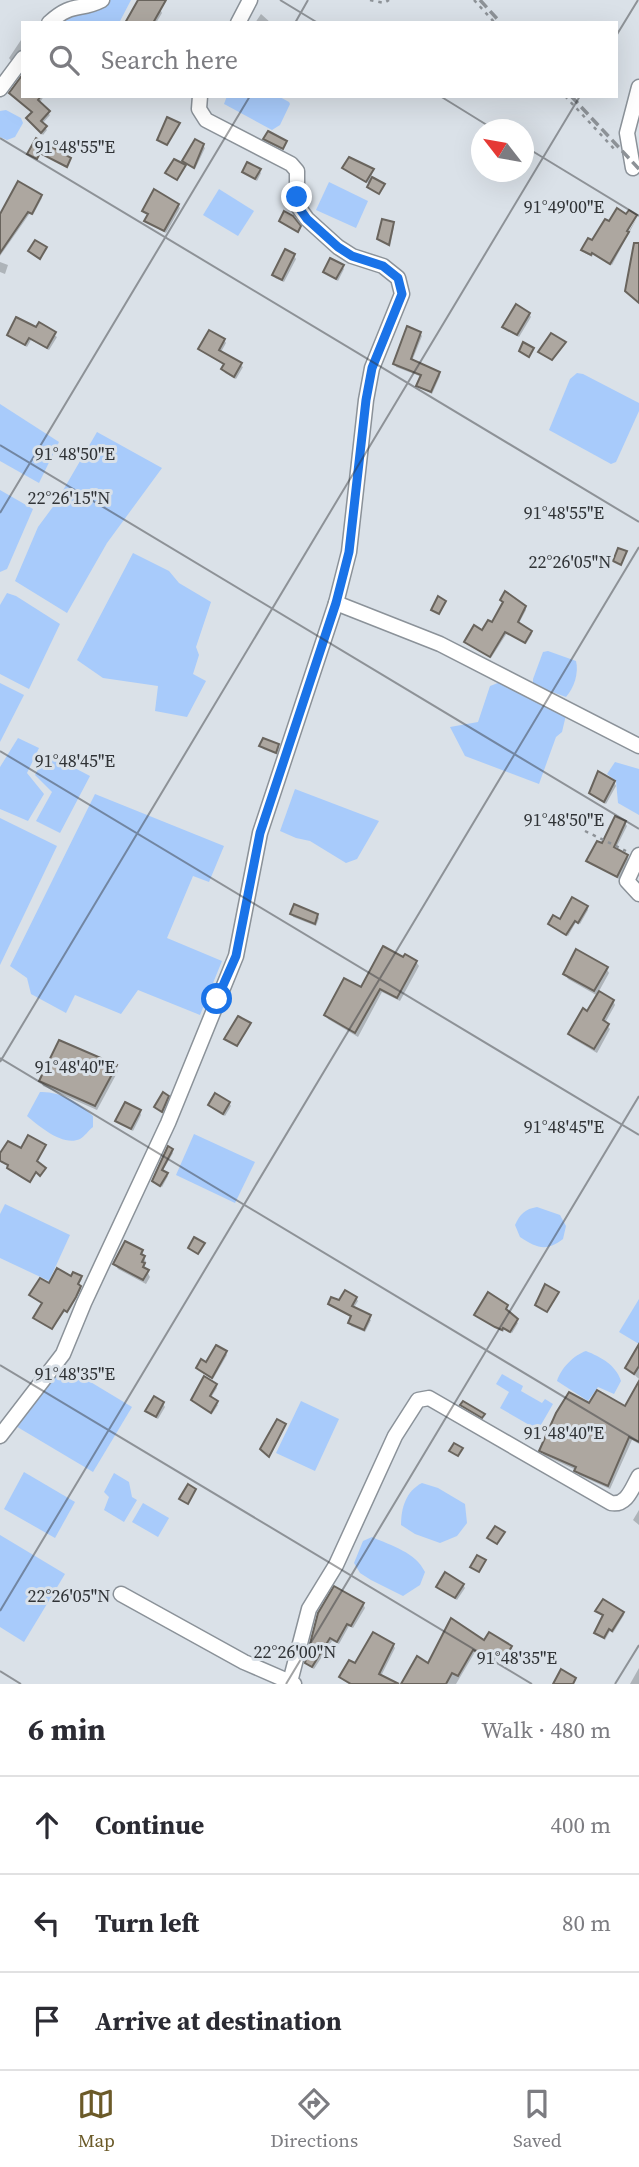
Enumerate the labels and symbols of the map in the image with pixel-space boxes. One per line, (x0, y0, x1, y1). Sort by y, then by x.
north arrow (471, 119, 534, 182)
text: 91°48'55"E (35, 134, 115, 159)
route end (281, 181, 312, 212)
text: 91°49'00"E (524, 194, 604, 219)
text: 91°48'50"E (35, 441, 115, 466)
text: 22°26'15"N (28, 485, 110, 510)
text: 91°48'55"E (524, 500, 604, 525)
text: 22°26'05"N (529, 549, 611, 574)
text: 91°48'45"E (35, 748, 115, 773)
text: 91°48'50"E (524, 807, 604, 832)
route start (201, 983, 232, 1014)
text: 91°48'40"E (35, 1054, 115, 1079)
text: 91°48'45"E (524, 1114, 604, 1139)
text: 91°48'35"E (35, 1361, 115, 1386)
text: 91°48'40"E (524, 1420, 604, 1445)
text: 22°26'05"N (28, 1583, 110, 1608)
text: 22°26'00"N (254, 1639, 336, 1664)
text: 91°48'35"E (477, 1645, 557, 1670)

